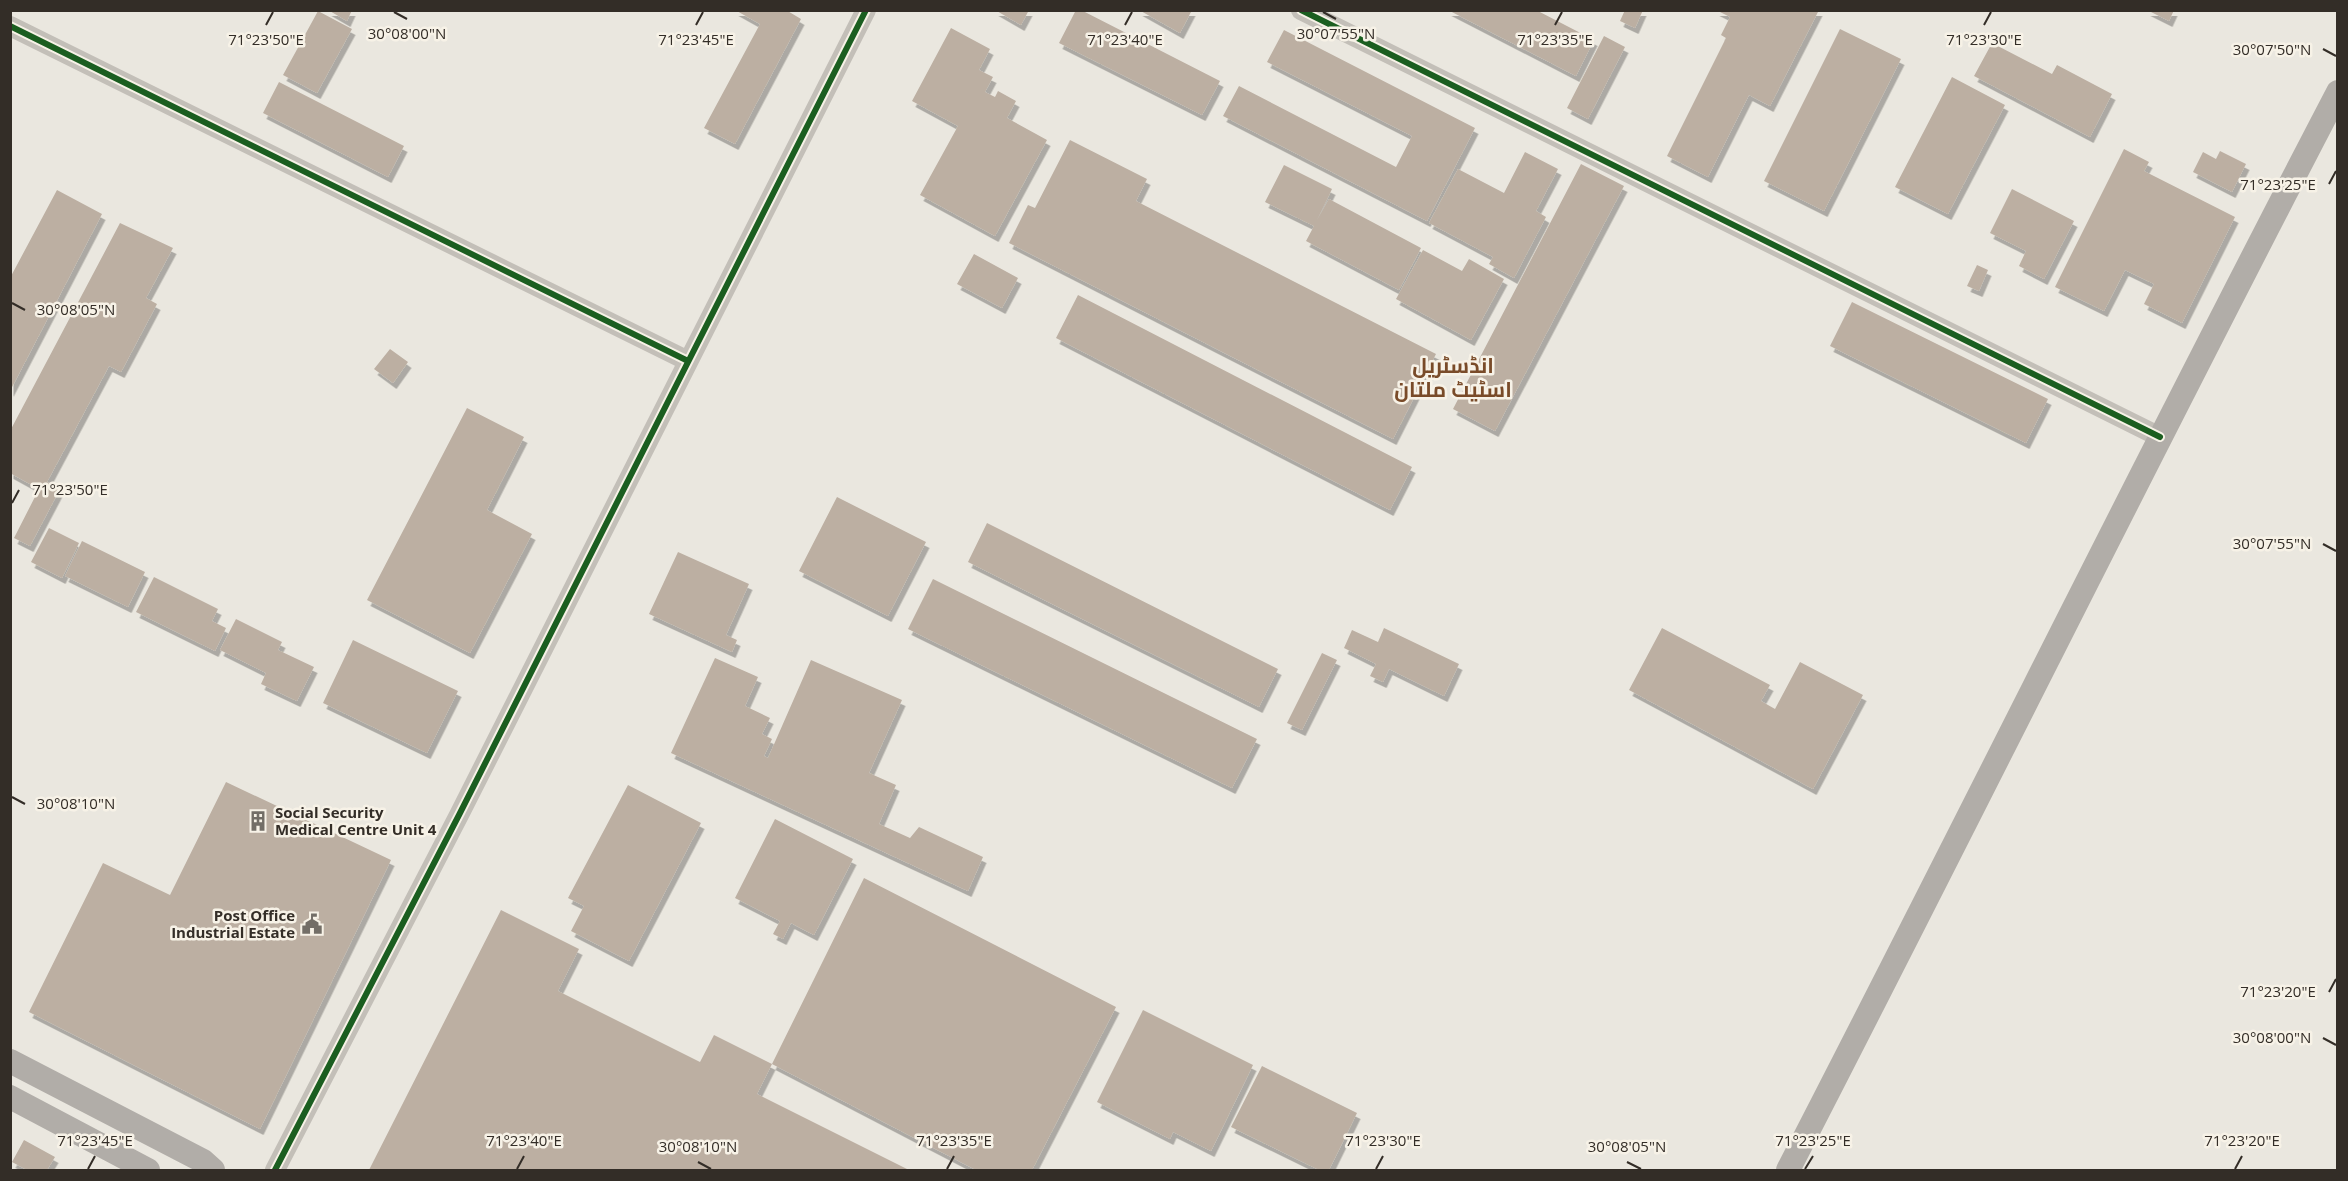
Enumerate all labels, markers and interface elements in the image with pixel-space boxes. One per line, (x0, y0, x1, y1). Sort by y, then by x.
text: 30°08'00"N (368, 23, 446, 43)
text: 30°07'55"N (1297, 23, 1375, 43)
text: 71°23'50"E (228, 29, 304, 49)
text: 71°23'45"E (658, 29, 734, 49)
text: 71°23'40"E (1087, 29, 1163, 49)
text: 71°23'35"E (1517, 29, 1593, 49)
text: 71°23'30"E (1946, 29, 2022, 49)
text: 30°07'50"N (2233, 39, 2311, 59)
text: 71°23'25"E (2240, 174, 2316, 194)
text: 30°08'05"N (37, 299, 115, 319)
district label: انڈسٹریل اسٹیٹ ملتان (1394, 351, 1512, 403)
text: 71°23'50"E (32, 479, 108, 499)
text: 30°07'55"N (2233, 533, 2311, 553)
text: 30°08'10"N (37, 793, 115, 813)
place label: Social Security Medical Centre Unit 4 (275, 802, 437, 839)
building icon: Social Security Medical Centre Unit 4 (246, 809, 270, 833)
place label: Post Office Industrial Estate (171, 905, 295, 942)
public building icon: Post Office Industrial Estate (300, 912, 324, 936)
text: 71°23'20"E (2240, 981, 2316, 1001)
text: 30°08'00"N (2233, 1027, 2311, 1047)
text: 71°23'45"E (57, 1130, 133, 1150)
text: 71°23'40"E (486, 1130, 562, 1150)
text: 71°23'35"E (916, 1130, 992, 1150)
text: 71°23'30"E (1345, 1130, 1421, 1150)
text: 71°23'25"E (1775, 1130, 1851, 1150)
text: 71°23'20"E (2204, 1130, 2280, 1150)
text: 30°08'10"N (659, 1136, 737, 1156)
text: 30°08'05"N (1588, 1136, 1666, 1156)

